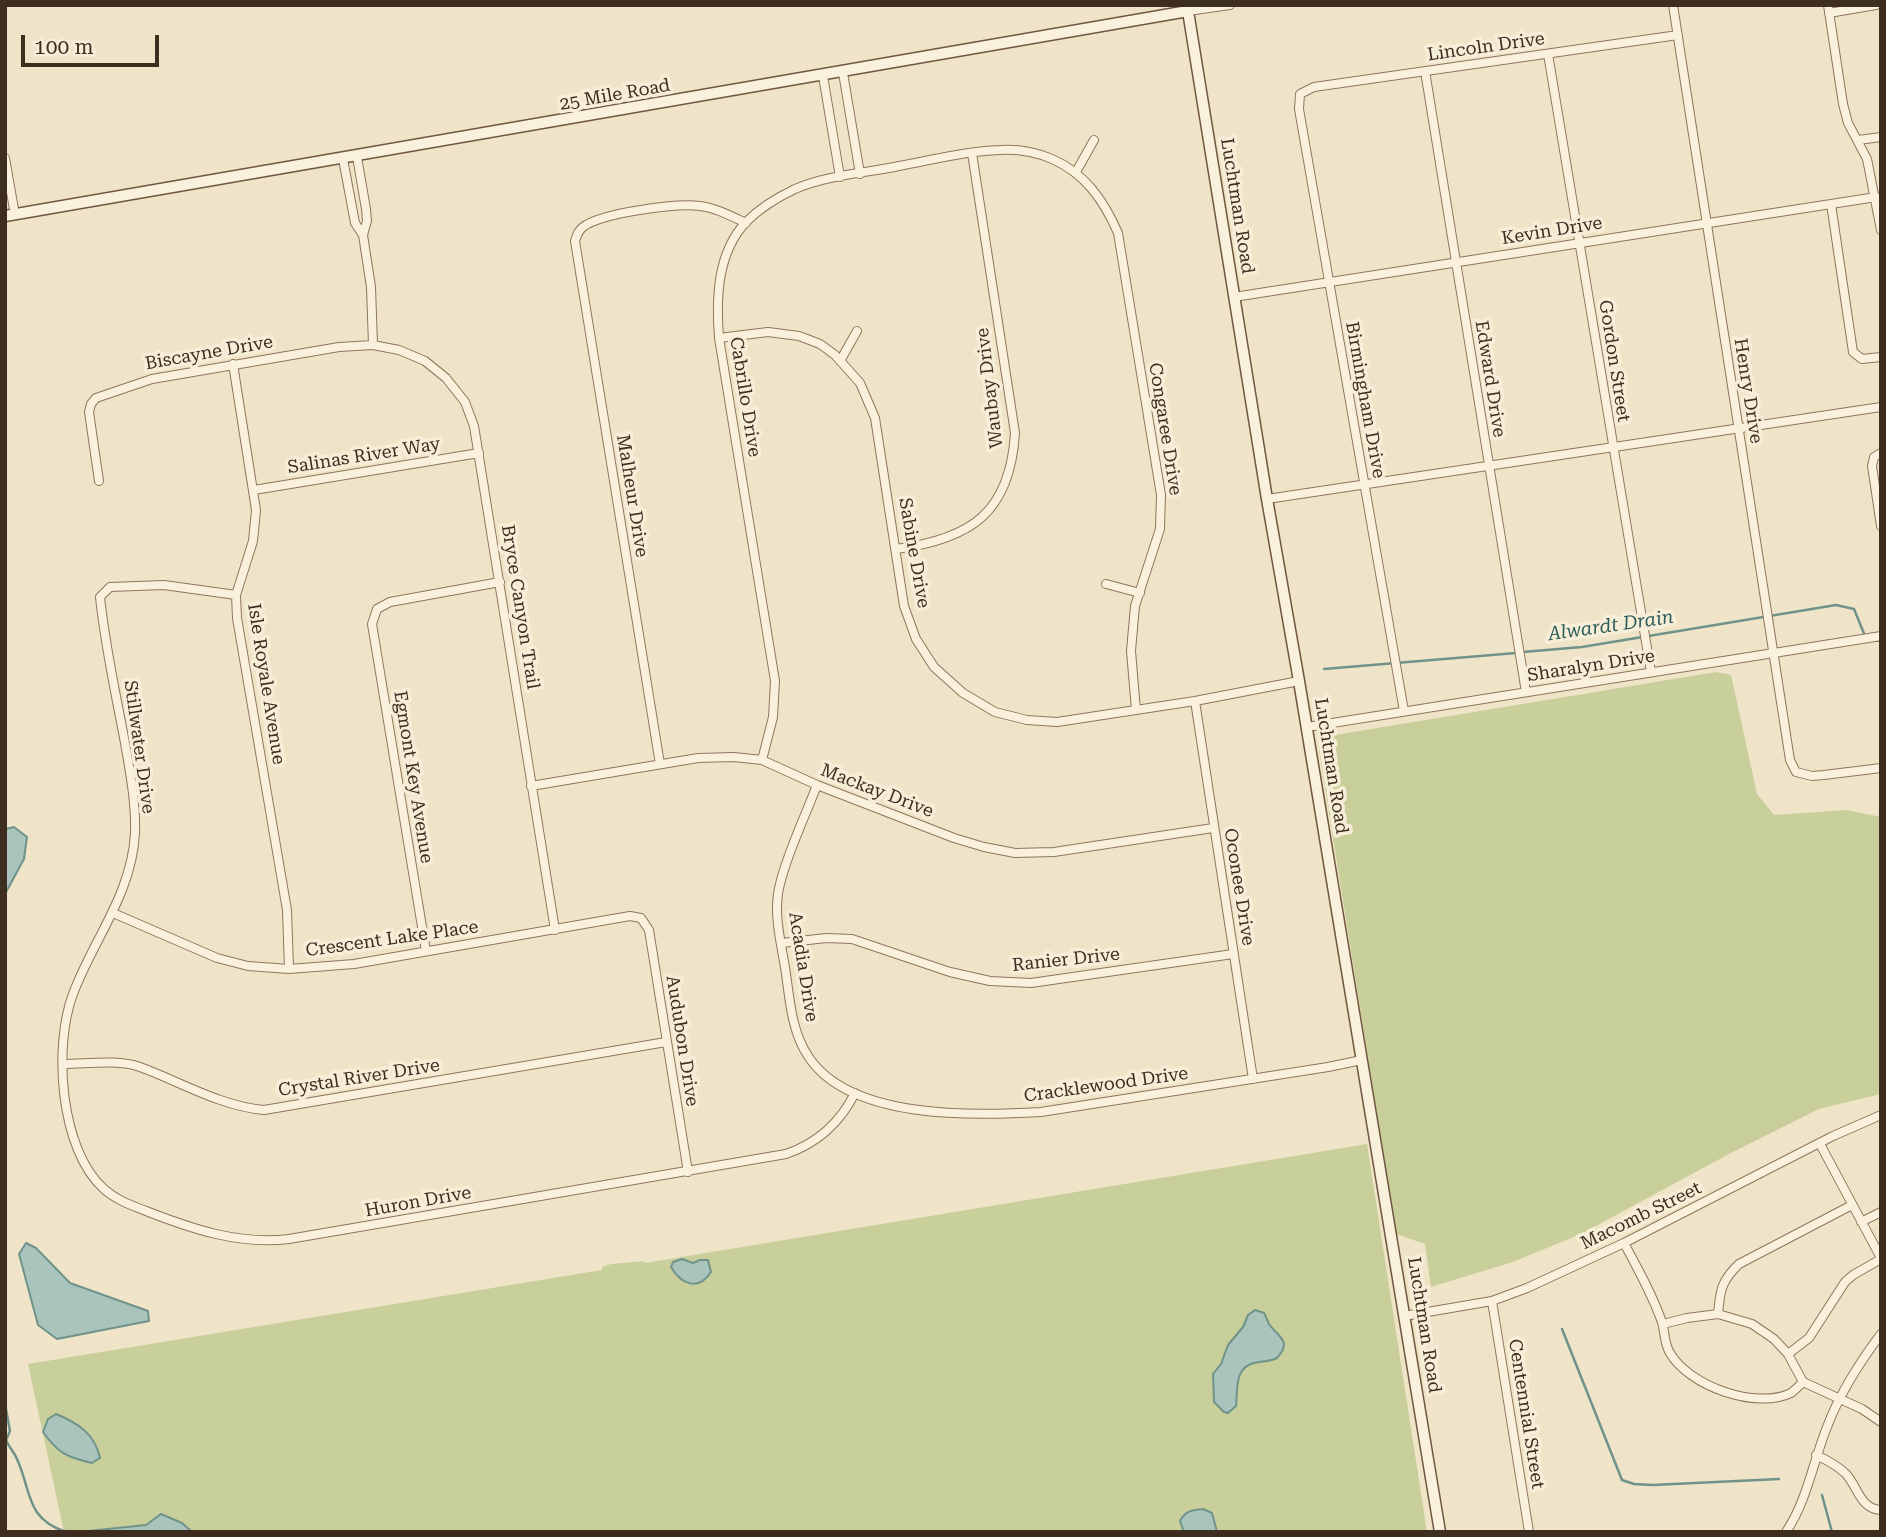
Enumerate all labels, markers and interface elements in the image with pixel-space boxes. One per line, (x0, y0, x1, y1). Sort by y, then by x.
scale bar (24, 21, 163, 65)
street label: Lincoln Drive (1426, 28, 1546, 66)
text: 100 m (34, 35, 94, 59)
street label: 25 Mile Road (558, 75, 672, 115)
street label: Luchtman Road (1216, 136, 1258, 276)
street label: Kevin Drive (1500, 212, 1604, 250)
street label: Gordon Street (1594, 299, 1634, 423)
street label: Edward Drive (1470, 319, 1510, 439)
street label: Birmingham Drive (1341, 320, 1389, 480)
street label: Waubay Drive (972, 326, 1008, 450)
street label: Biscayne Drive (143, 331, 275, 375)
street label: Cabrillo Drive (725, 335, 765, 459)
street label: Henry Drive (1729, 337, 1767, 445)
street label: Congaree Drive (1144, 361, 1186, 497)
street label: Salinas River Way (286, 433, 442, 479)
street label: Malheur Drive (612, 433, 652, 559)
street label: Sabine Drive (894, 496, 934, 610)
street label: Bryce Canyon Trail (496, 523, 544, 691)
street label: Isle Royale Avenue (243, 602, 289, 766)
water label: Alwardt Drain (1547, 606, 1675, 646)
street label: Sharalyn Drive (1526, 645, 1656, 687)
street label: Stillwater Drive (119, 679, 159, 815)
street label: Egmont Key Avenue (389, 689, 437, 865)
street label: Luchtman Road (1310, 696, 1352, 836)
street label: Mackay Drive (818, 760, 936, 822)
street label: Oconee Drive (1219, 827, 1259, 947)
street label: Acadia Drive (784, 911, 822, 1023)
street label: Crescent Lake Place (304, 916, 480, 962)
street label: Ranier Drive (1011, 944, 1121, 976)
street label: Audubon Drive (661, 974, 703, 1108)
street label: Crystal River Drive (277, 1055, 441, 1101)
street label: Cracklewood Drive (1022, 1063, 1190, 1107)
street label: Macomb Street (1577, 1177, 1705, 1255)
street label: Huron Drive (363, 1182, 473, 1222)
street label: Luchtman Road (1403, 1255, 1445, 1395)
street label: Centennial Street (1503, 1338, 1549, 1490)

